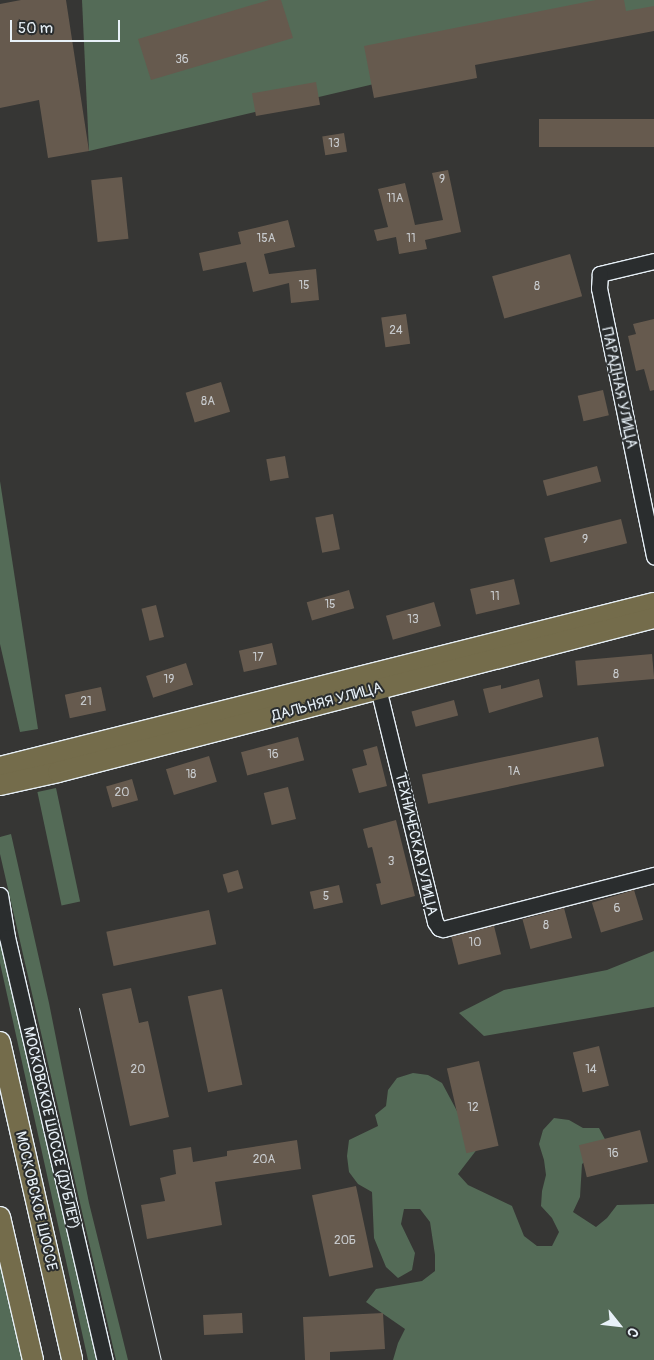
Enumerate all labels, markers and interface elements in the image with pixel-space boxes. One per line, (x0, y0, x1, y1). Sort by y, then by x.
scale bar (12, 10, 122, 42)
text: 50 m (18, 19, 53, 38)
house number: 36 (175, 53, 189, 67)
house number: 13 (328, 137, 340, 151)
house number: 9 (439, 173, 445, 187)
house number: 11А (386, 192, 404, 206)
house number: 15А (257, 232, 275, 246)
house number: 11 (406, 232, 416, 246)
house number: 15 (298, 279, 310, 293)
house number: 8 (534, 280, 540, 294)
house number: 24 (389, 324, 403, 338)
street label: ПАРАДНАЯ УЛИЦА (597, 326, 641, 450)
house number: 8А (201, 395, 215, 409)
house number: 9 (582, 533, 588, 547)
house number: 11 (490, 590, 500, 604)
house number: 15 (324, 598, 336, 612)
house number: 13 (407, 613, 419, 627)
house number: 17 (252, 651, 264, 665)
house number: 8 (613, 668, 619, 682)
house number: 19 (164, 673, 174, 687)
street label: ДАЛЬНЯЯ УЛИЦА (269, 679, 385, 725)
house number: 21 (80, 695, 92, 709)
house number: 16 (267, 748, 279, 762)
house number: 1А (508, 765, 520, 779)
house number: 18 (186, 768, 196, 782)
street label: ТЕХНИЧЕСКАЯ УЛИЦА (391, 771, 441, 917)
house number: 20 (115, 786, 129, 800)
house number: 3 (388, 855, 394, 869)
house number: 5 (323, 890, 329, 904)
house number: 6 (614, 902, 620, 916)
house number: 8 (543, 919, 549, 933)
house number: 10 (469, 936, 481, 950)
street label: МОСКОВСКОЕ ШОССЕ (ДУБЛЕР) (19, 1025, 83, 1231)
house number: 20 (131, 1063, 145, 1077)
house number: 14 (585, 1063, 597, 1077)
house number: 12 (467, 1101, 479, 1115)
street label: МОСКОВСКОЕ ШОССЕ (11, 1129, 61, 1273)
house number: 16 (607, 1147, 619, 1161)
house number: 20А (253, 1153, 275, 1167)
house number: 20Б (334, 1234, 356, 1248)
north arrow (594, 1300, 644, 1350)
text: С (623, 1325, 642, 1340)

